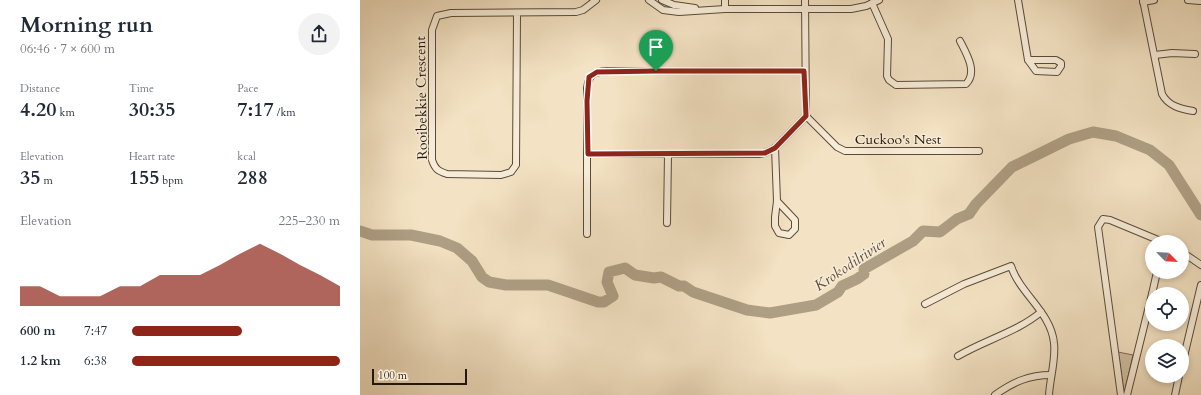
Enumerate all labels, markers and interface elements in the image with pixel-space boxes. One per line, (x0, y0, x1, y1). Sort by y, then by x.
text: Morning run (20, 10, 153, 40)
button: share (298, 13, 340, 55)
pin (639, 30, 673, 71)
street label: Rooibekkie Crescent (411, 35, 432, 160)
icon: arrive (645, 36, 667, 58)
text: 06:46 · 7 × 600 m (20, 40, 115, 58)
text: Distance (20, 81, 60, 96)
text: Time (129, 81, 154, 96)
text: Pace (237, 81, 259, 96)
text: 4.20 (20, 96, 57, 123)
text: 30:35 (129, 96, 175, 123)
text: 7:17 (237, 96, 274, 123)
text: km (57, 105, 75, 120)
text: /km (274, 105, 296, 120)
street label: Cuckoo's Nest (855, 130, 942, 149)
text: Elevation (20, 149, 64, 164)
text: Heart rate (129, 149, 175, 164)
text: kcal (237, 149, 256, 164)
text: 35 (20, 164, 41, 191)
text: 155 (129, 164, 159, 191)
text: 288 (237, 164, 268, 191)
text: m (41, 173, 53, 188)
text: bpm (159, 173, 183, 188)
text: Elevation (20, 212, 72, 230)
text: 225–230 m (278, 212, 340, 230)
water label: Krokodilrivier (810, 232, 891, 295)
north arrow (1145, 235, 1189, 279)
map controls (1145, 235, 1189, 383)
button: locate (1145, 287, 1189, 331)
text: 600 m (20, 322, 55, 340)
text: 7:47 (84, 322, 107, 340)
button: layers (1145, 339, 1189, 383)
text: 1.2 km (20, 352, 61, 370)
text: 6:38 (84, 352, 107, 370)
scale bar (372, 367, 467, 386)
text: 100 m (378, 368, 407, 383)

